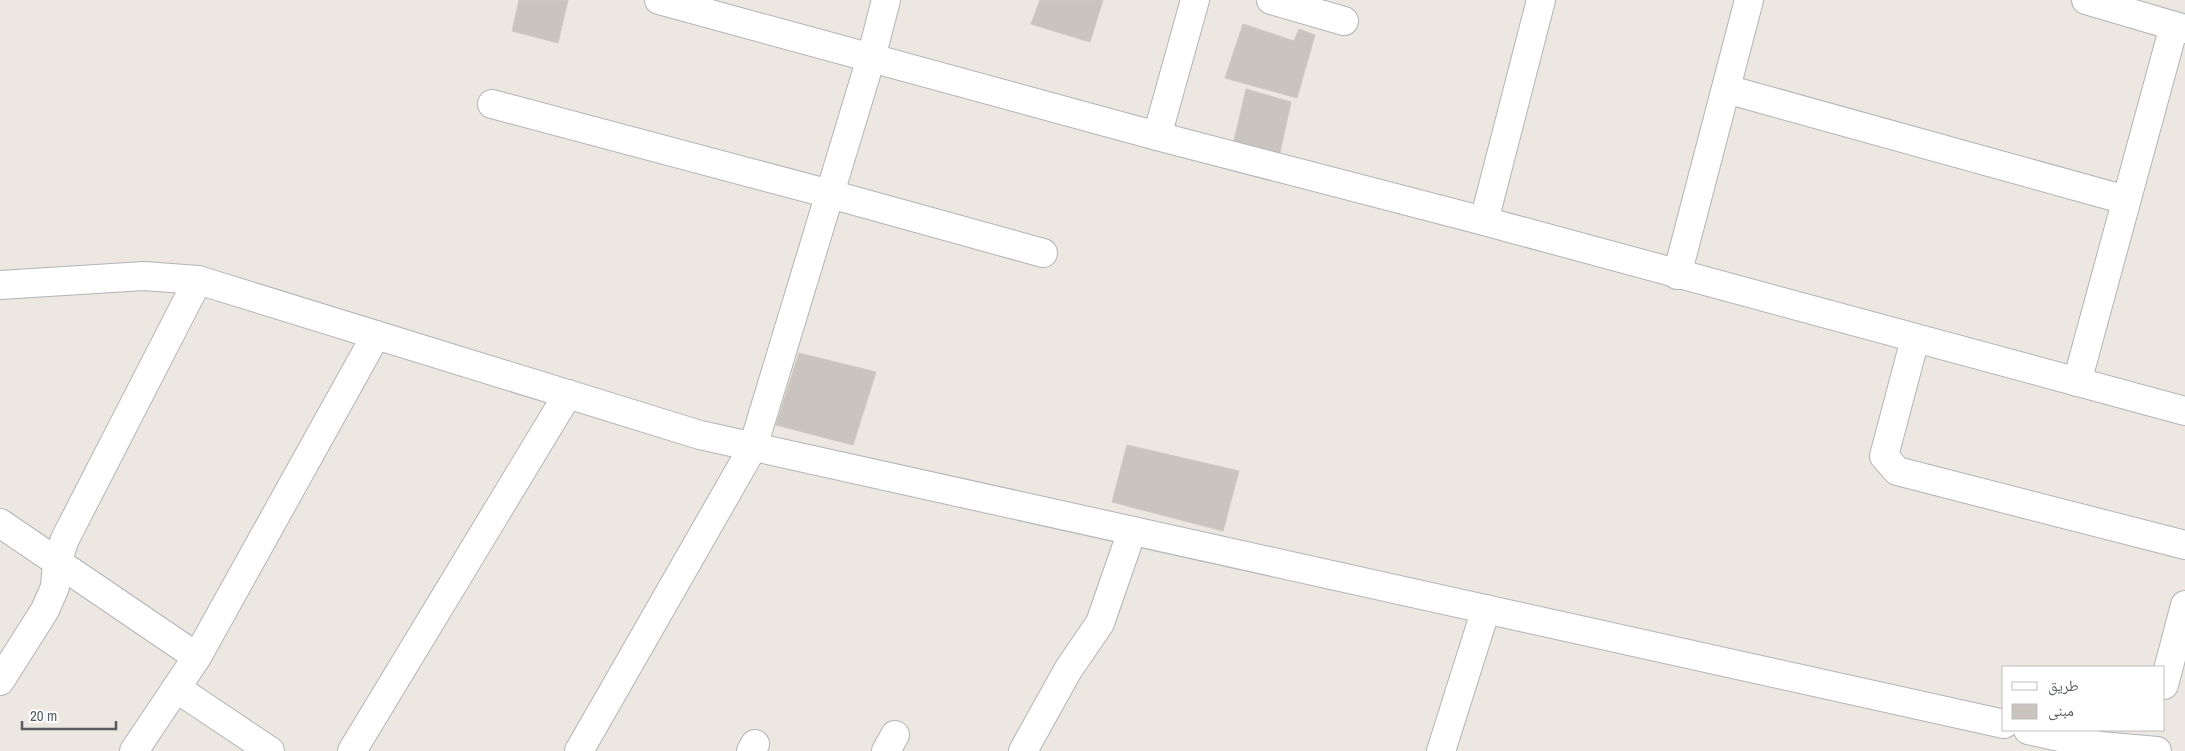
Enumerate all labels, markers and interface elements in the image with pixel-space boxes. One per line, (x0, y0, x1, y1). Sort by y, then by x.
legend (2002, 666, 2165, 731)
text: طريق (2048, 675, 2079, 696)
scale bar (22, 698, 116, 730)
text: مبنى (2048, 700, 2074, 721)
text: 20 m (30, 705, 57, 726)

